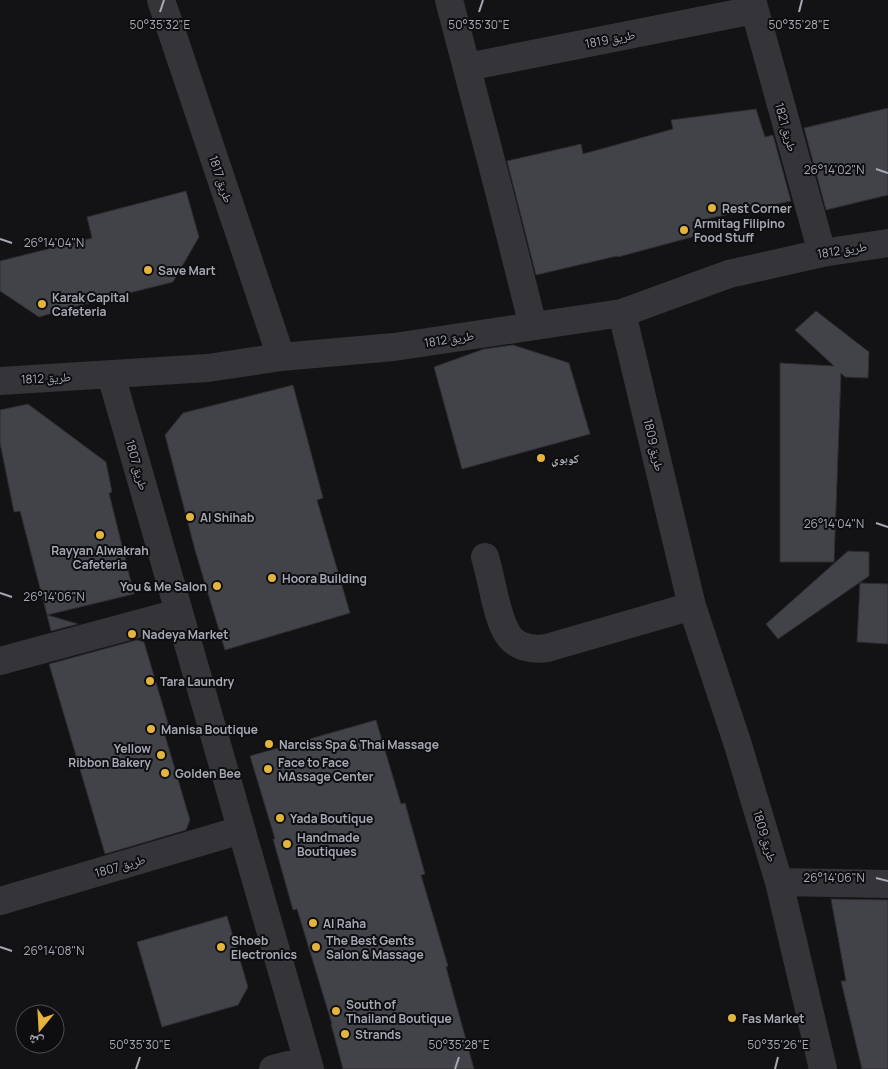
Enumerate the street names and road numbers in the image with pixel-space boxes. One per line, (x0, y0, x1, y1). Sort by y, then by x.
street label: طريق 1819 (583, 26, 637, 52)
street label: طريق 1821 (771, 101, 801, 154)
street label: طريق 1817 (205, 153, 237, 205)
street label: طريق 1812 (816, 238, 868, 262)
street label: طريق 1812 (423, 327, 475, 351)
street label: طريق 1812 (21, 368, 72, 388)
street label: طريق 1809 (640, 417, 668, 473)
street label: طريق 1807 (122, 438, 152, 492)
street label: طريق 1809 (749, 808, 781, 864)
street label: طريق 1807 (93, 851, 147, 881)

